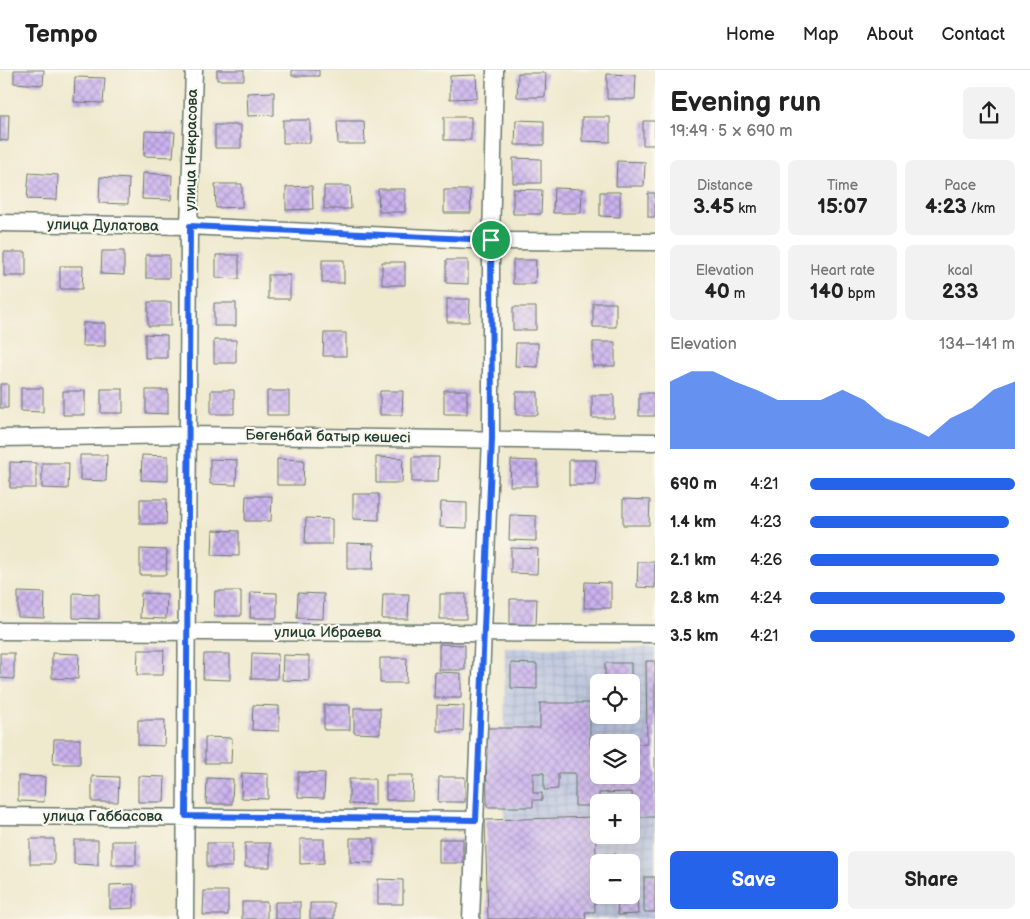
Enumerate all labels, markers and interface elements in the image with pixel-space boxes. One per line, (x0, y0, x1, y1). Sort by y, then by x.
text: Tempo (25, 20, 98, 49)
text: Home (726, 24, 775, 45)
text: Map (803, 24, 839, 45)
text: About (867, 24, 914, 45)
text: Contact (942, 24, 1005, 45)
text: Evening run (670, 86, 821, 119)
button: share (963, 87, 1015, 139)
street label: улица Некрасова (181, 89, 202, 211)
text: 19:49 · 5 × 690 m (670, 122, 793, 141)
text: Distance (697, 177, 753, 194)
text: Time (827, 177, 858, 194)
text: Pace (944, 177, 976, 194)
text: 3.45 (693, 194, 734, 219)
text: 15:07 (817, 194, 868, 219)
text: 4:23 (925, 194, 967, 219)
text: km (734, 200, 757, 217)
text: /km (967, 200, 995, 217)
street label: улица Дулатова (47, 215, 159, 236)
pin (470, 219, 512, 261)
icon: arrive (477, 226, 505, 254)
text: Elevation (696, 262, 754, 279)
text: Heart rate (810, 262, 875, 279)
text: kcal (948, 262, 973, 279)
text: 40 (704, 279, 730, 304)
text: 140 (810, 279, 844, 304)
text: 233 (942, 279, 978, 304)
text: m (730, 285, 745, 302)
text: bpm (844, 285, 875, 302)
text: Elevation (670, 335, 737, 354)
text: 134–141 m (939, 335, 1015, 354)
street label: Бөгенбай батыр көшесі (245, 426, 411, 447)
text: 690 m (670, 475, 717, 494)
text: 4:21 (750, 475, 778, 494)
text: 1.4 km (670, 513, 716, 532)
text: 4:23 (750, 513, 782, 532)
text: 2.1 km (670, 551, 716, 570)
text: 4:26 (750, 551, 782, 570)
text: 2.8 km (670, 589, 719, 608)
text: 4:24 (750, 589, 782, 608)
street label: улица Ибраева (274, 623, 382, 642)
text: 3.5 km (670, 627, 718, 646)
text: 4:21 (750, 627, 778, 646)
map controls (590, 674, 640, 904)
button: locate (590, 674, 640, 724)
button: layers (590, 734, 640, 784)
button: + (590, 794, 640, 844)
street label: улица Габбасова (43, 807, 163, 826)
button: Save (670, 851, 838, 909)
button: Share (848, 851, 1015, 909)
button: − (590, 854, 640, 904)

